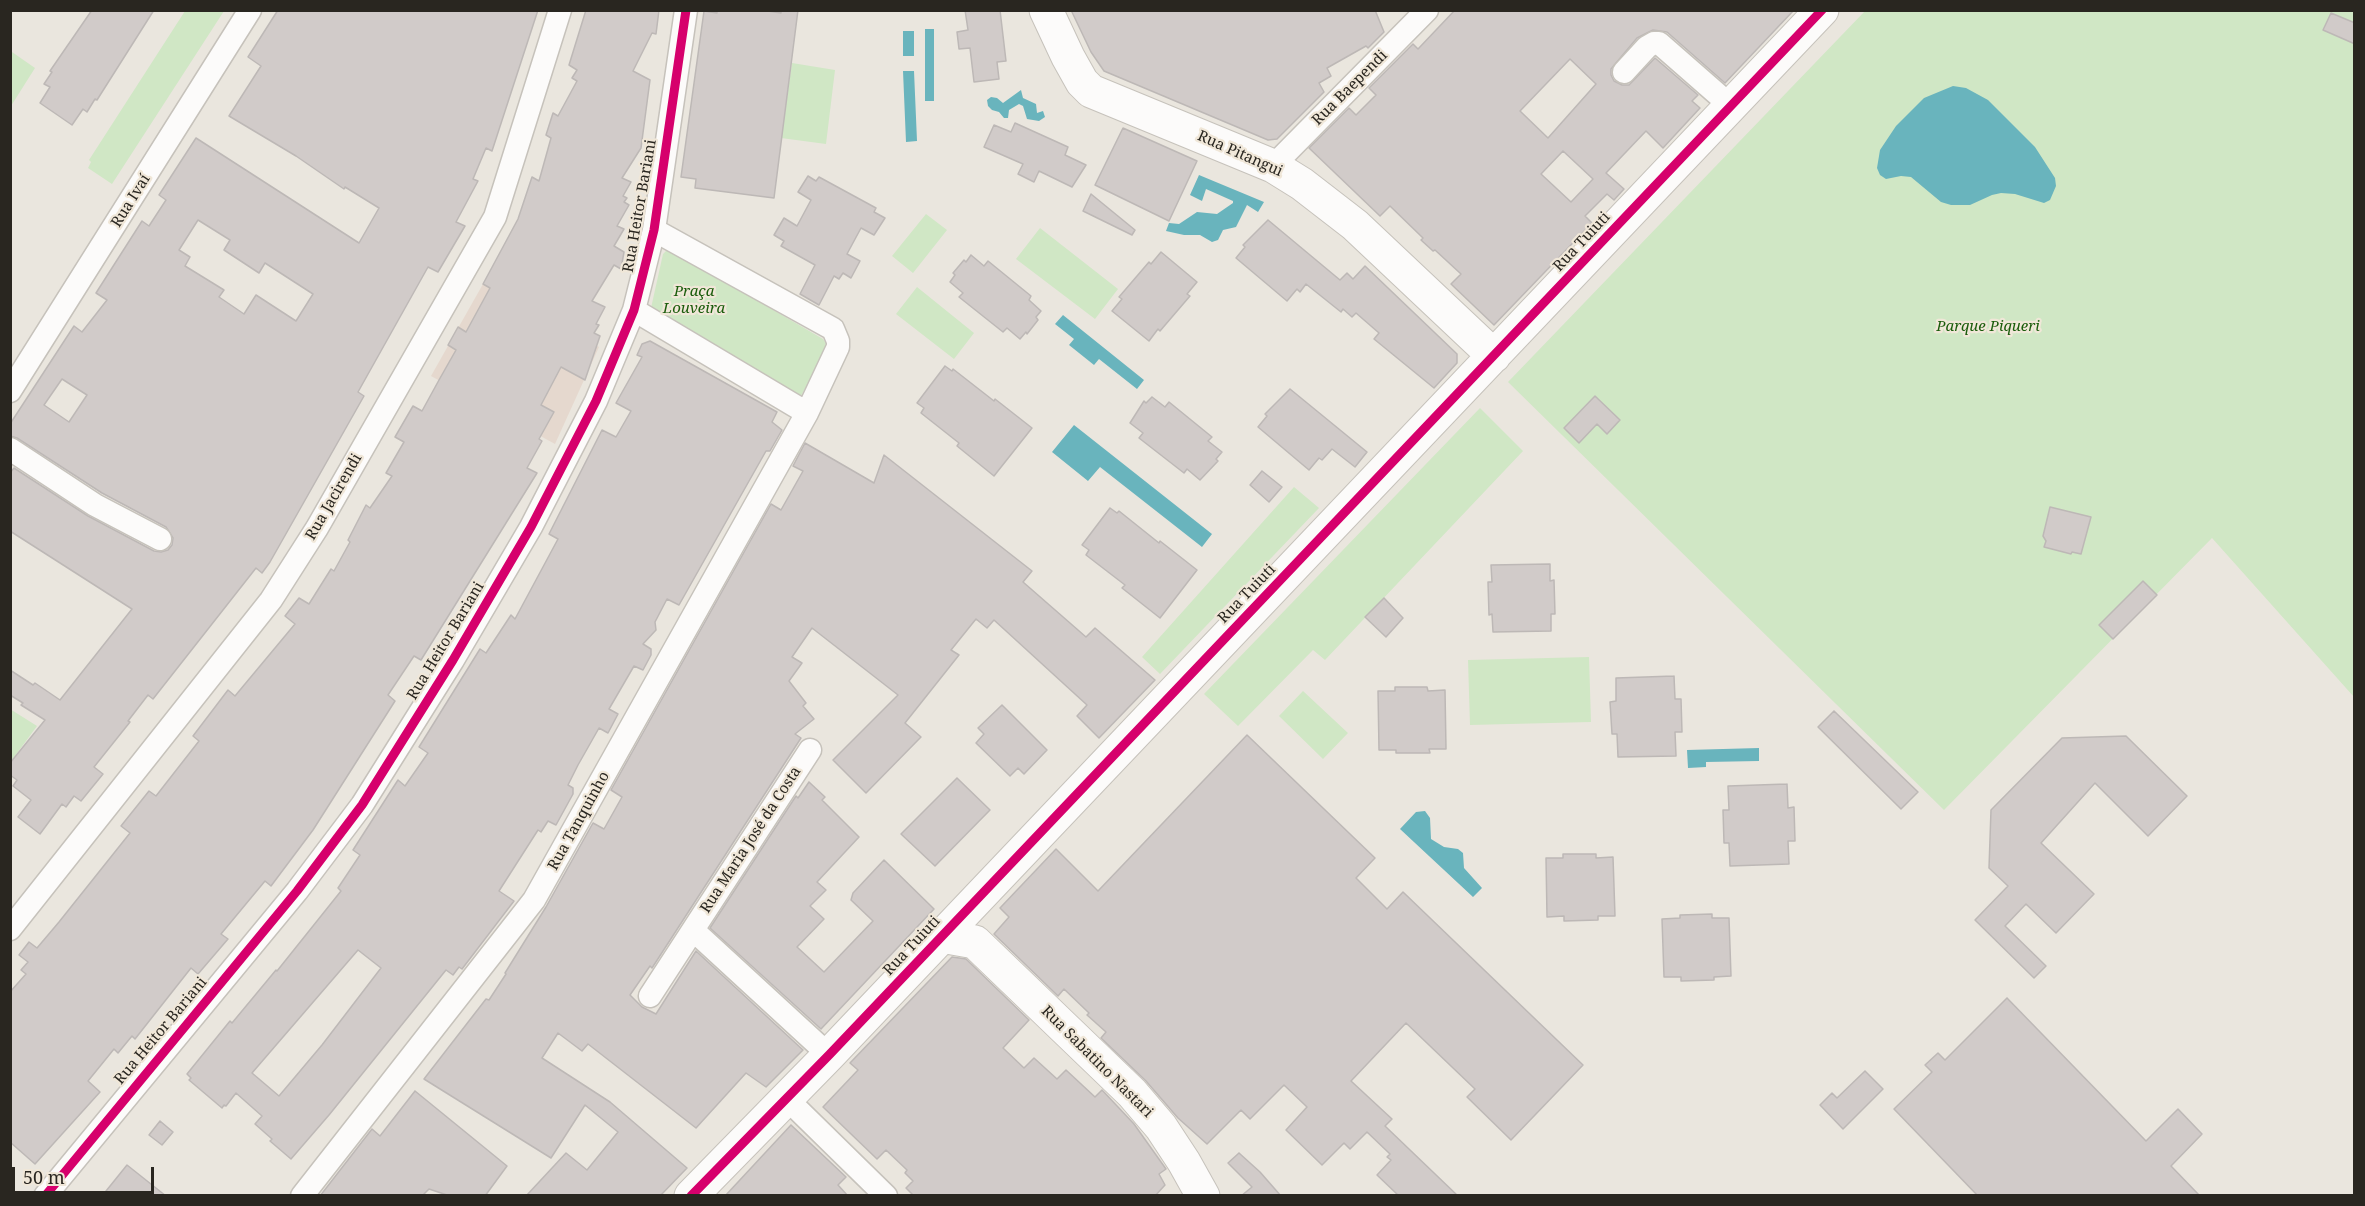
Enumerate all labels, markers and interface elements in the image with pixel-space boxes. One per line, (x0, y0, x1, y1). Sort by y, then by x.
street label: Rua Baependi (1309, 47, 1391, 129)
street label: Rua Pitangui (1195, 127, 1285, 181)
street label: Rua Heitor Bariani (619, 138, 661, 274)
street label: Rua Ivaí (108, 171, 154, 231)
street label: Rua Tuiuti (1550, 208, 1614, 276)
park label: Praça Louveira (663, 283, 725, 318)
park label: Parque Piqueri (1936, 318, 2040, 336)
street label: Rua Jacirendi (302, 451, 366, 543)
street label: Rua Tuiuti (1215, 561, 1279, 627)
street label: Rua Heitor Bariani (404, 579, 488, 703)
street label: Rua Maria José da Costa (697, 763, 805, 917)
street label: Rua Tanquinho (544, 769, 614, 873)
street label: Rua Tuiuti (880, 912, 944, 980)
street label: Rua Heitor Bariani (111, 974, 211, 1088)
street label: Rua Sabatino Nastari (1037, 1002, 1157, 1122)
scale bar (15, 1155, 158, 1193)
text: 50 m (23, 1165, 65, 1189)

